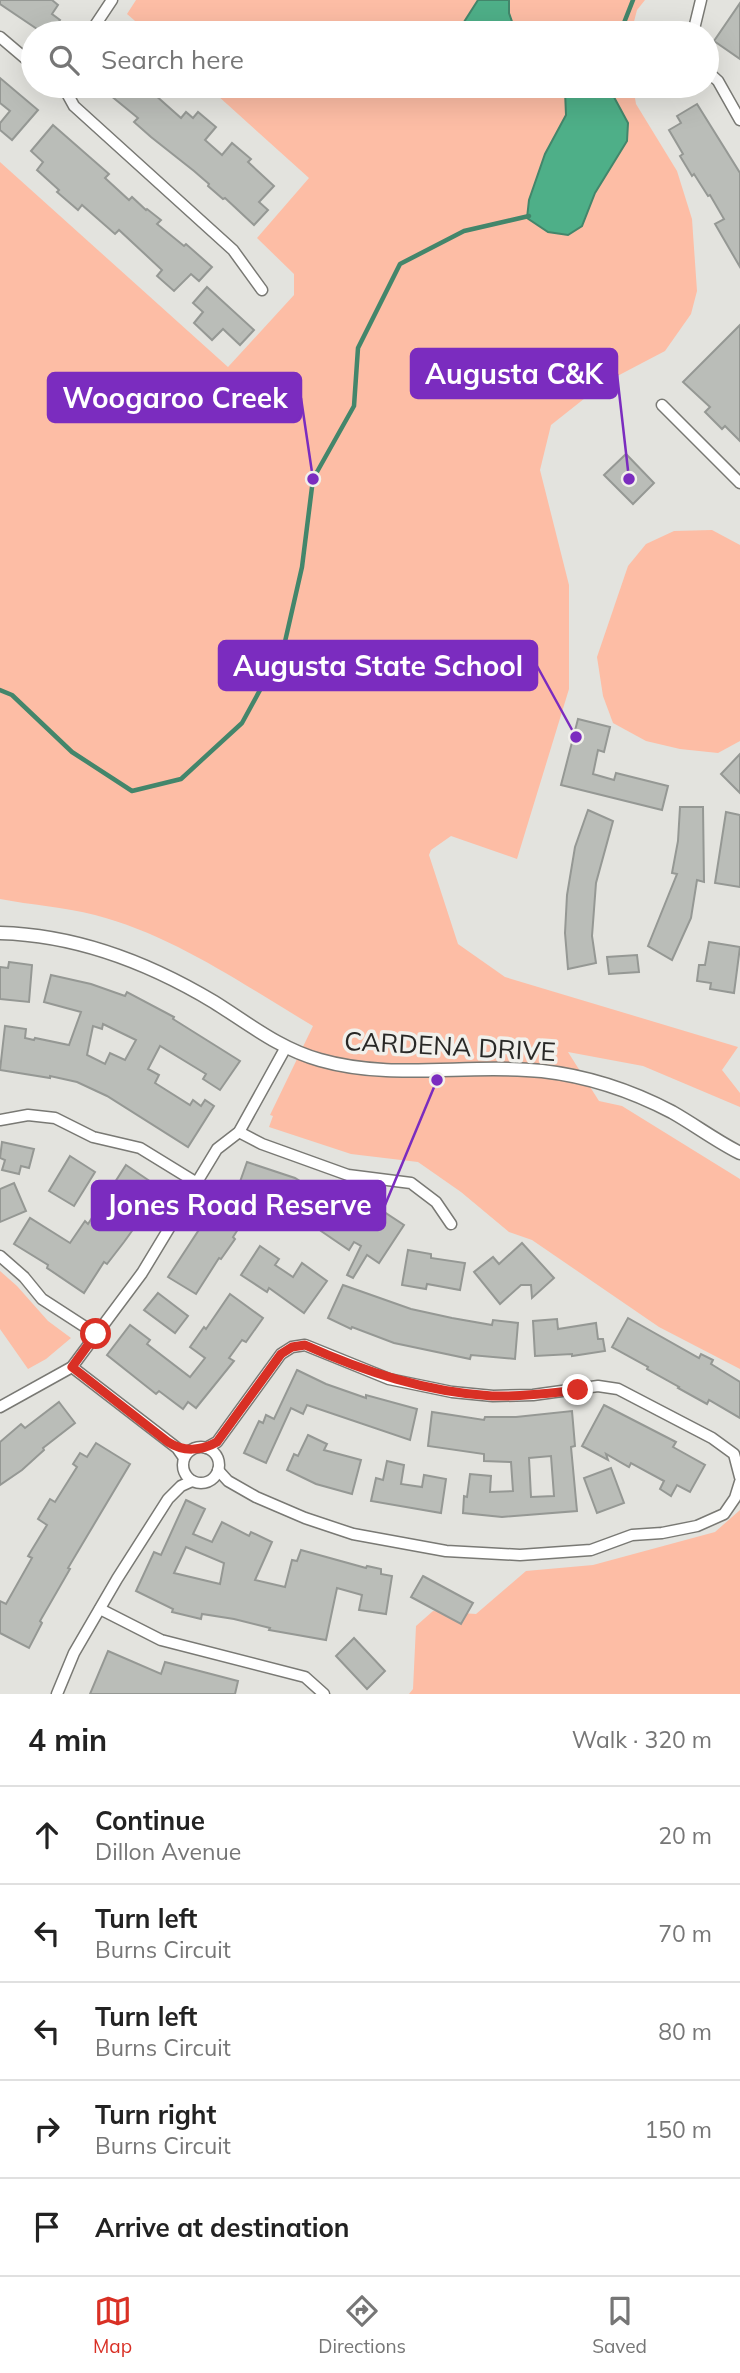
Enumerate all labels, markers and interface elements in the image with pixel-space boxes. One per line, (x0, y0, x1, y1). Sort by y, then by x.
search box (21, 21, 719, 98)
icon: search (45, 41, 83, 79)
text: Search here (101, 43, 244, 76)
callout: Augusta C&K (411, 349, 617, 398)
text: Augusta C&K (425, 356, 604, 391)
callout: Woogaroo Creek (48, 373, 301, 422)
text: Woogaroo Creek (62, 380, 288, 415)
callout: Augusta State School (219, 641, 537, 690)
text: Augusta State School (233, 648, 523, 683)
street label: CARDENA DRIVE (343, 1024, 557, 1068)
callout: Jones Road Reserve (92, 1181, 385, 1230)
text: Jones Road Reserve (106, 1187, 372, 1222)
route start (80, 1318, 111, 1349)
route end (562, 1374, 593, 1405)
text: 4 min (28, 1721, 107, 1759)
text: Walk · 320 m (572, 1725, 712, 1754)
text: Continue (95, 1804, 205, 1837)
icon: ahead (28, 1816, 66, 1854)
text: 20 m (658, 1821, 712, 1850)
text: Dillon Avenue (95, 1837, 241, 1866)
text: Turn left (95, 1902, 197, 1935)
icon: left (28, 1914, 66, 1952)
text: 70 m (658, 1919, 712, 1948)
text: Burns Circuit (95, 1935, 231, 1964)
text: Turn left (95, 2000, 197, 2033)
icon: left (28, 2012, 66, 2050)
text: 80 m (658, 2017, 712, 2046)
text: Burns Circuit (95, 2033, 231, 2062)
text: Turn right (95, 2098, 216, 2131)
icon: right (28, 2110, 66, 2148)
text: 150 m (644, 2115, 712, 2144)
text: Burns Circuit (95, 2131, 231, 2160)
icon: arrive (28, 2208, 66, 2246)
text: Arrive at destination (95, 2211, 350, 2244)
tab: Map (93, 2292, 132, 2358)
tab: Directions (318, 2292, 406, 2358)
tab: Saved (592, 2292, 647, 2358)

